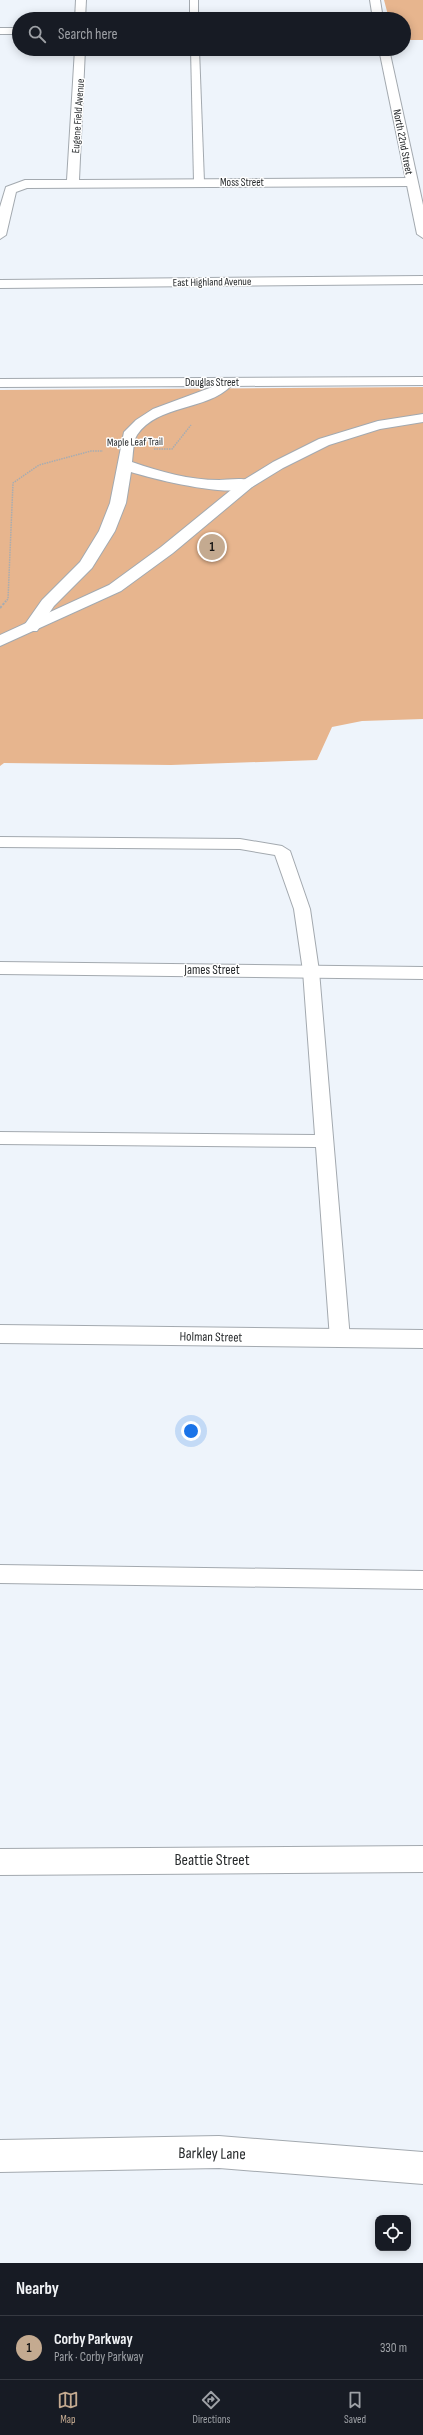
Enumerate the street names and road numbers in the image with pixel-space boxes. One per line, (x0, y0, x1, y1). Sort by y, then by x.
street label: Eugene Field Avenue (69, 78, 87, 154)
street label: North 22nd Street (390, 108, 416, 177)
street label: Moss Street (220, 176, 265, 189)
street label: East Highland Avenue (173, 275, 251, 289)
street label: Douglas Street (185, 376, 240, 389)
street label: Maple Leaf Trail (107, 435, 163, 449)
street label: James Street (183, 962, 240, 978)
street label: Holman Street (179, 1328, 243, 1346)
street label: Beattie Street (174, 1851, 250, 1870)
street label: Barkley Lane (178, 2144, 246, 2164)

